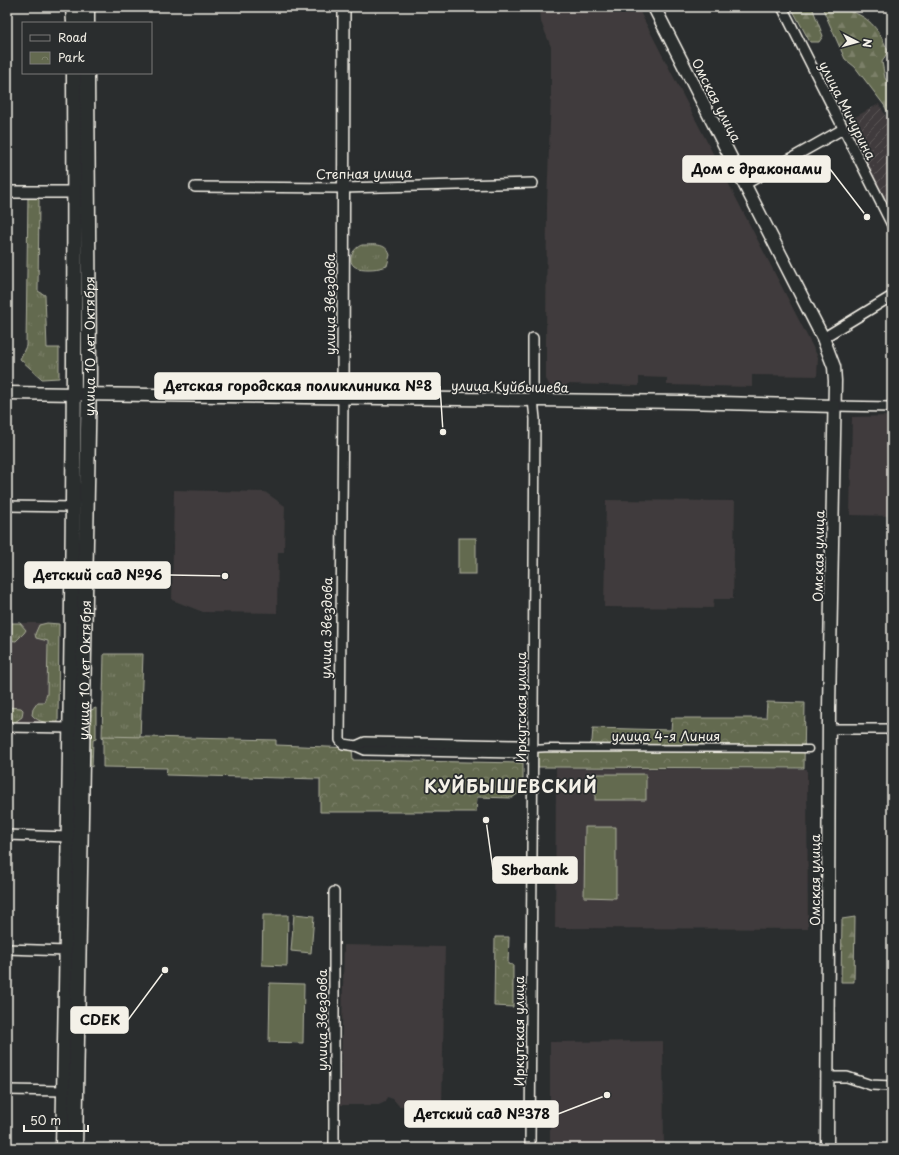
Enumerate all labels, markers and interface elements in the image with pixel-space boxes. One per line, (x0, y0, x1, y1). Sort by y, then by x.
legend (22, 22, 152, 74)
north arrow (837, 22, 877, 62)
text: Road (58, 28, 87, 46)
text: N (859, 38, 876, 49)
text: Park (58, 48, 85, 66)
street label: Омская улица (688, 55, 747, 146)
street label: улица Мичурина (815, 57, 881, 163)
callout: Дом с драконами (683, 156, 830, 182)
text: Дом с драконами (691, 158, 822, 179)
street label: Степная улица (316, 163, 413, 183)
street label: улица Звездова (320, 252, 339, 355)
street label: улица 10 лет Октября (79, 276, 99, 416)
callout: Детская городская поликлиника №8 (155, 373, 440, 399)
text: Детская городская поликлиника №8 (163, 375, 432, 396)
street label: улица Куйбышева (451, 375, 570, 397)
street label: Омская улица (808, 509, 828, 602)
callout: Детский сад №96 (25, 562, 170, 588)
text: Детский сад №96 (33, 564, 163, 585)
street label: улица Звездова (316, 576, 336, 679)
street label: улица 10 лет Октября (73, 600, 94, 740)
street label: Иркутская улица (511, 651, 530, 762)
street label: улица 4-я Линия (612, 726, 720, 745)
district label: КУЙБЫШЕВСКИЙ (424, 773, 598, 799)
street label: Омская улица (805, 833, 824, 926)
callout: Sberbank (493, 857, 577, 883)
text: Sberbank (501, 859, 569, 880)
street label: улица Звездова (312, 968, 331, 1071)
street label: Иркутская улица (509, 975, 528, 1086)
callout: CDEK (71, 1007, 128, 1033)
text: CDEK (80, 1009, 120, 1030)
callout: Детский сад №378 (405, 1101, 558, 1127)
text: Детский сад №378 (413, 1103, 550, 1124)
scale bar (24, 1107, 88, 1133)
text: 50 m (30, 1111, 61, 1129)

